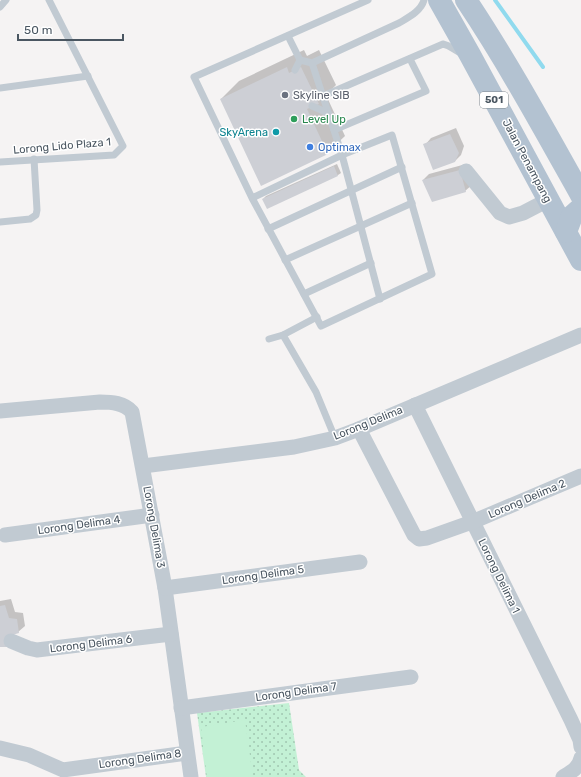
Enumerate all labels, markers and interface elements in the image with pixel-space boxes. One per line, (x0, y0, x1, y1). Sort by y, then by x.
scale bar (18, 16, 123, 42)
text: 50 m (24, 23, 52, 37)
place label: Skyline SIB (293, 89, 350, 102)
marker: Skyline SIB (280, 90, 290, 100)
road number: 501 (480, 92, 508, 108)
place label: Level Up (302, 113, 346, 126)
marker: Level Up (289, 114, 299, 124)
street label: Jalan Penampang (500, 117, 554, 205)
place label: SkyArena (219, 126, 268, 139)
marker: SkyArena (271, 127, 281, 137)
street label: Lorong Lido Plaza 1 (13, 135, 111, 157)
place label: Optimax (318, 141, 361, 154)
marker: Optimax (305, 142, 315, 152)
street label: Lorong Delima (331, 403, 405, 443)
street label: Lorong Delima 2 (486, 477, 568, 521)
street label: Lorong Delima 3 (140, 485, 168, 569)
street label: Lorong Delima 4 (37, 513, 121, 537)
street label: Lorong Delima 1 (475, 537, 523, 615)
street label: Lorong Delima 5 (221, 563, 305, 587)
street label: Lorong Delima 6 (49, 632, 133, 656)
street label: Lorong Delima 7 (255, 680, 338, 704)
street label: Lorong Delima 8 (98, 747, 182, 771)

